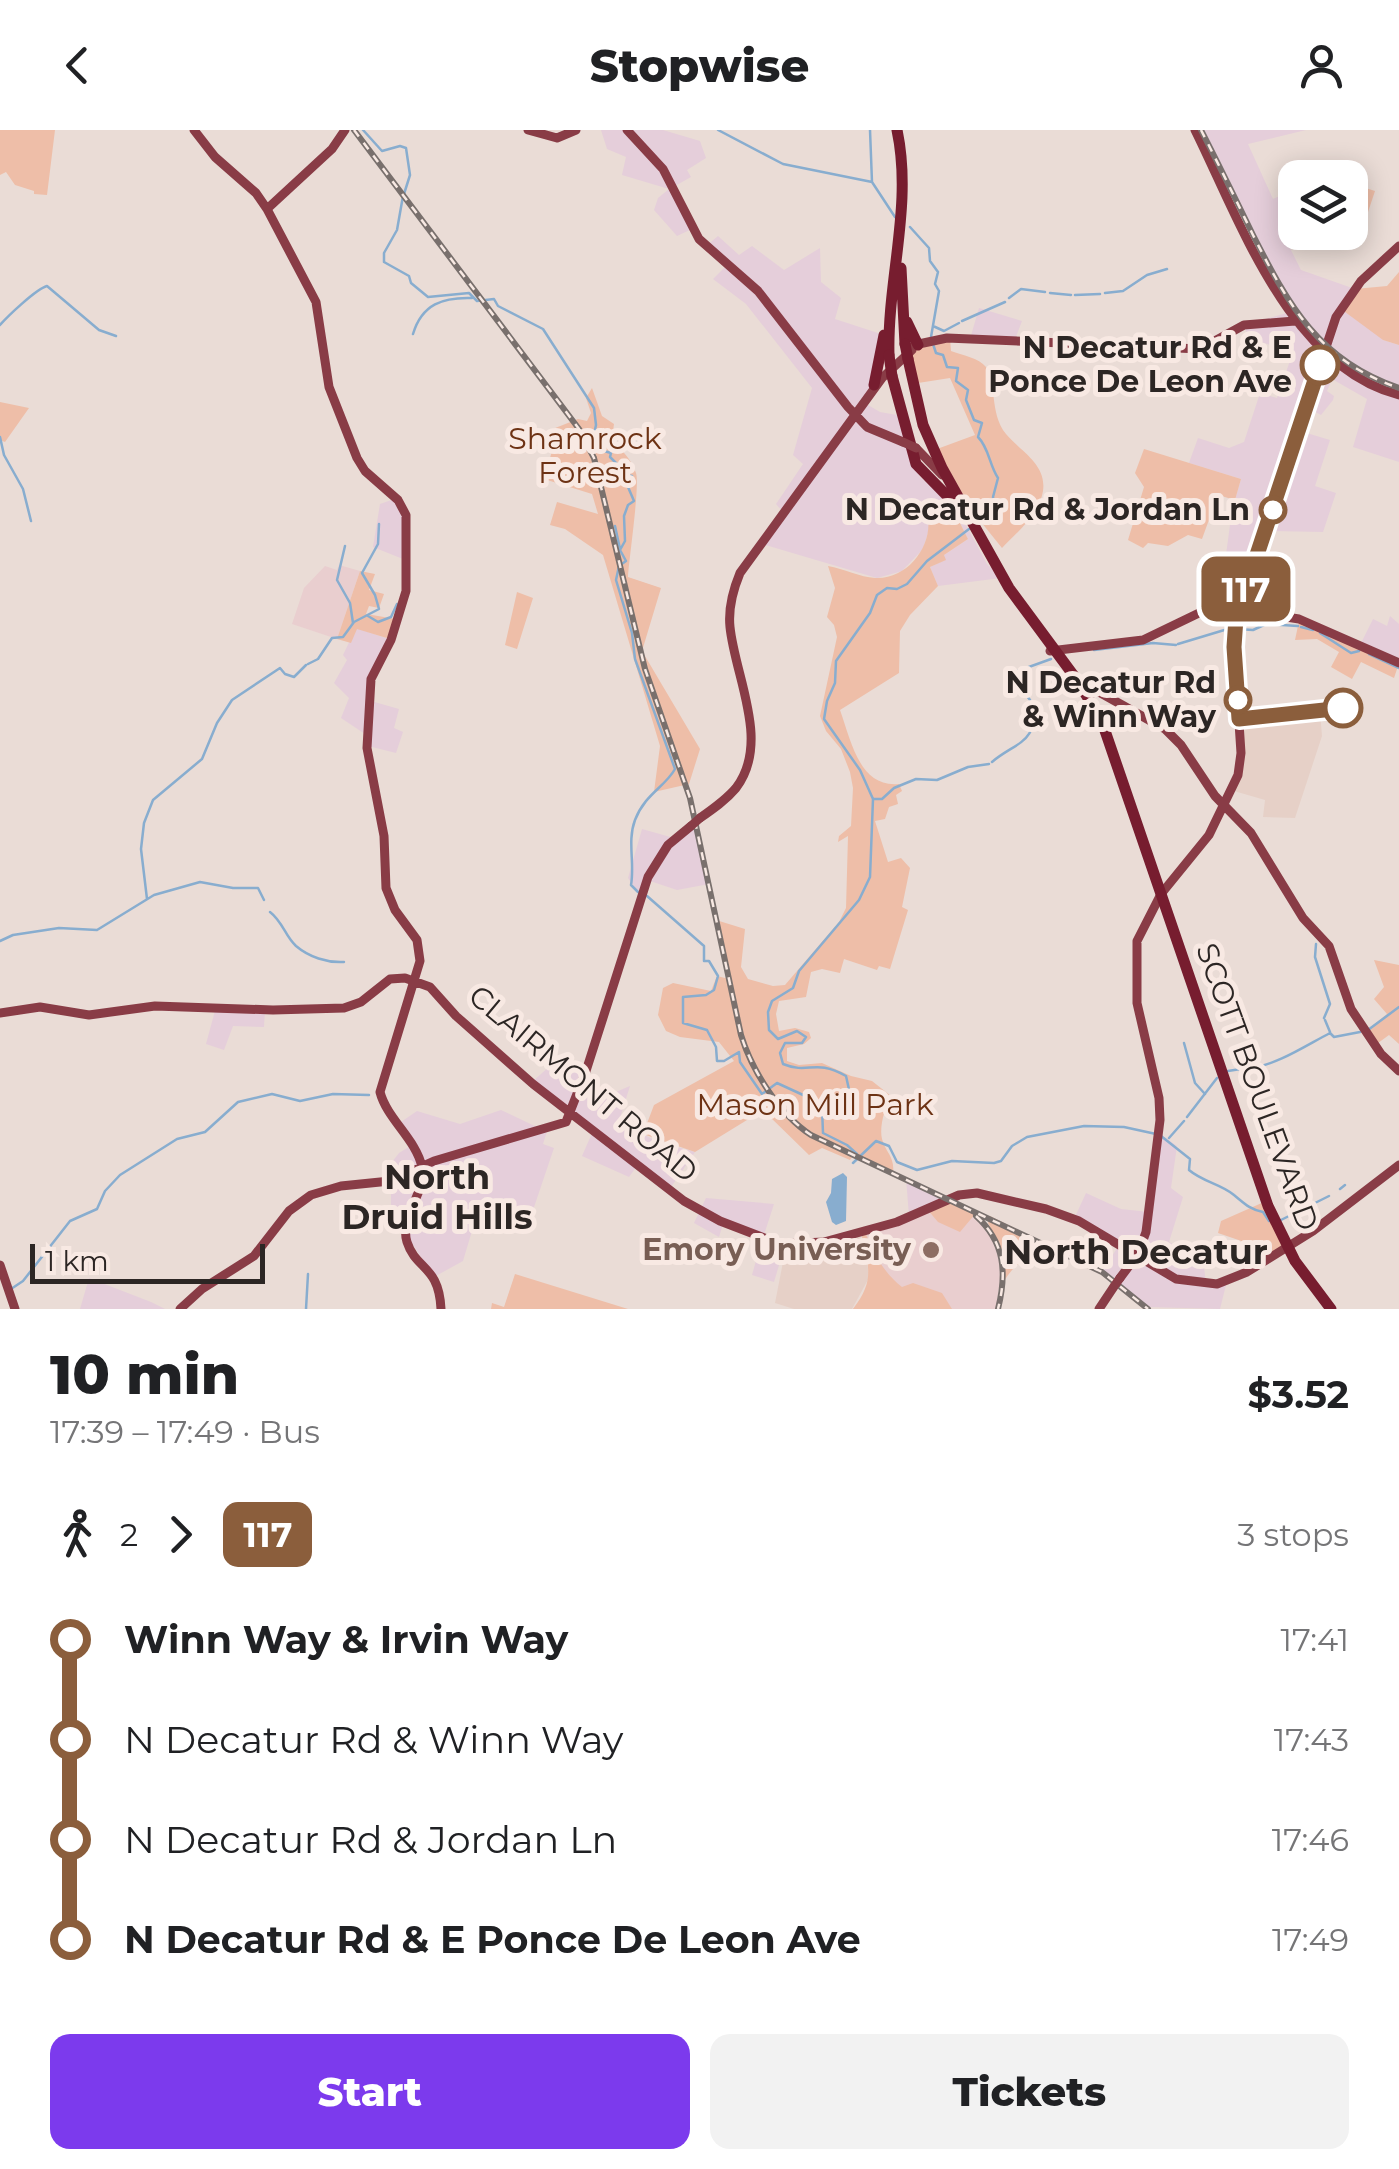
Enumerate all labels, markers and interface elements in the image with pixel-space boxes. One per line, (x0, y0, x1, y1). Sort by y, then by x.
icon: back (50, 38, 105, 93)
text: Stopwise (590, 38, 809, 93)
icon: person (1294, 38, 1349, 93)
map controls (1278, 160, 1368, 250)
button: layers (1278, 160, 1368, 250)
place label: N Decatur Rd & E Ponce De Leon Ave (988, 329, 1292, 400)
marker: N Decatur Rd & E Ponce De Leon Ave (1301, 346, 1339, 384)
park label: Shamrock Forest (508, 420, 662, 491)
place label: N Decatur Rd & Jordan Ln (845, 491, 1250, 528)
marker: N Decatur Rd & Jordan Ln (1260, 497, 1286, 523)
line badge: 117 (1188, 556, 1304, 622)
text: 117 (1221, 568, 1271, 611)
place label: N Decatur Rd & Winn Way (1005, 664, 1217, 735)
marker: N Decatur Rd & Winn Way (1225, 687, 1251, 713)
unlabelled marker (1324, 689, 1362, 727)
street label: SCOTT BOULEVARD (1188, 938, 1327, 1236)
street label: CLAIRMONT ROAD (461, 977, 705, 1190)
park label: Mason Mill Park (696, 1086, 934, 1123)
district label: North Druid Hills (341, 1155, 533, 1238)
district label: North Decatur (1004, 1230, 1268, 1273)
place label: Emory University (642, 1231, 912, 1268)
scale bar (30, 1239, 265, 1284)
marker: Emory University (920, 1239, 942, 1261)
text: 1 km (45, 1244, 109, 1278)
text: 10 min (50, 1341, 239, 1408)
text: $3.52 (1248, 1371, 1349, 1418)
text: 17:39 – 17:49 · Bus (50, 1412, 320, 1451)
icon: walk (50, 1507, 105, 1562)
icon: forward (153, 1507, 208, 1562)
text: 117 (243, 1513, 292, 1556)
text: 2 (120, 1515, 138, 1554)
text: 3 stops (1237, 1515, 1349, 1554)
text: Winn Way & Irvin Way (124, 1616, 568, 1663)
text: 17:41 (1281, 1620, 1349, 1659)
text: N Decatur Rd & Winn Way (124, 1716, 623, 1763)
text: 17:43 (1274, 1720, 1349, 1759)
text: N Decatur Rd & Jordan Ln (124, 1816, 617, 1863)
text: 17:46 (1272, 1820, 1349, 1859)
text: N Decatur Rd & E Ponce De Leon Ave (124, 1916, 861, 1963)
text: 17:49 (1272, 1920, 1349, 1959)
button: Start (50, 2034, 690, 2149)
button: Tickets (710, 2034, 1349, 2149)

